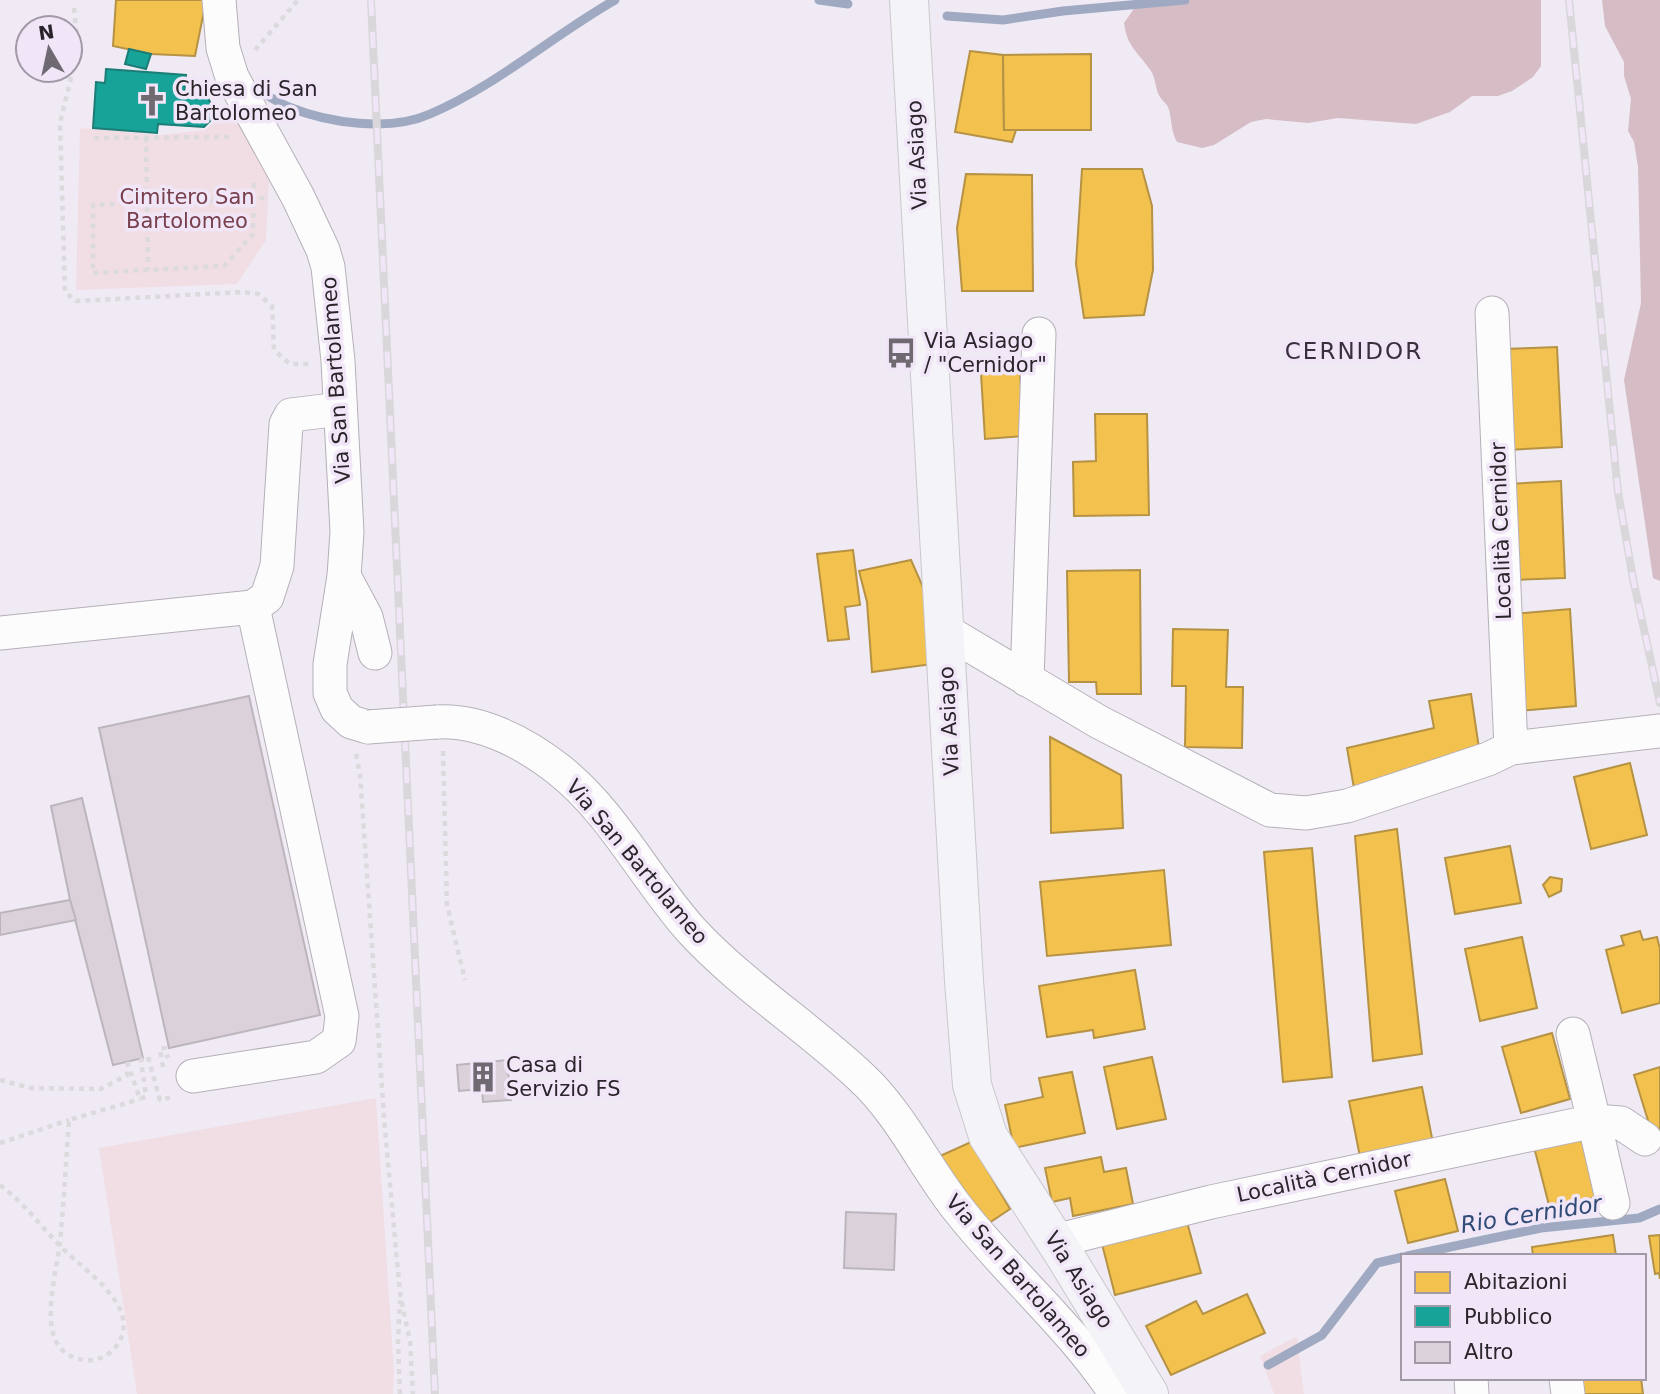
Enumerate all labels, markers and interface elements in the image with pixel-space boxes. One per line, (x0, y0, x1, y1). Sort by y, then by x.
north arrow (14, 14, 84, 84)
text: N (37, 20, 56, 44)
place label: Chiesa di San Bartolomeo (175, 77, 318, 125)
church icon: Chiesa di San Bartolomeo (135, 84, 169, 118)
street label: Via Asiago (902, 100, 932, 210)
park label: Cimitero San Bartolomeo (119, 185, 255, 233)
street label: Via San Bartolameo (317, 276, 355, 484)
place label: Via Asiago / "Cernidor" (924, 329, 1047, 377)
bus stop icon: Via Asiago / "Cernidor" (884, 336, 918, 370)
district label: CERNIDOR (1285, 338, 1423, 364)
street label: Località Cernidor (1486, 441, 1516, 620)
street label: Via Asiago (934, 666, 964, 776)
street label: Via San Bartolameo (561, 775, 713, 949)
place label: Casa di Servizio FS (506, 1053, 621, 1101)
building icon: Casa di Servizio FS (466, 1060, 500, 1094)
street label: Località Cernidor (1235, 1147, 1414, 1207)
street label: Via San Bartolameo (941, 1190, 1095, 1362)
water label: Rio Cernidor (1459, 1190, 1605, 1238)
street label: Via Asiago (1040, 1227, 1118, 1333)
legend (1401, 1254, 1646, 1380)
text: Abitazioni (1464, 1270, 1567, 1294)
text: Pubblico (1464, 1305, 1552, 1329)
text: Altro (1464, 1340, 1513, 1364)

